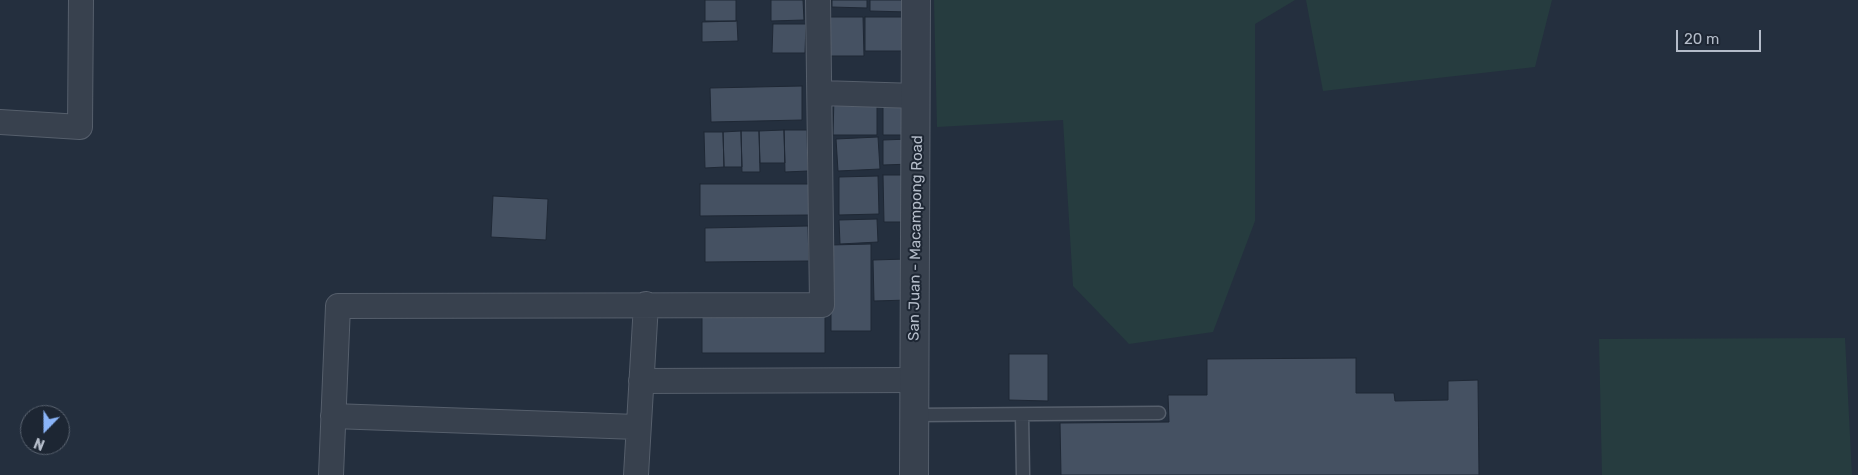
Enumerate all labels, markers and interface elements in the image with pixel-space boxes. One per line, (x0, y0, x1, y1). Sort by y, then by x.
scale bar (1678, 20, 1763, 52)
text: 20 m (1684, 30, 1719, 48)
street label: San Juan - Macampong Road (905, 135, 927, 341)
north arrow (20, 405, 70, 455)
text: N (32, 434, 47, 453)

